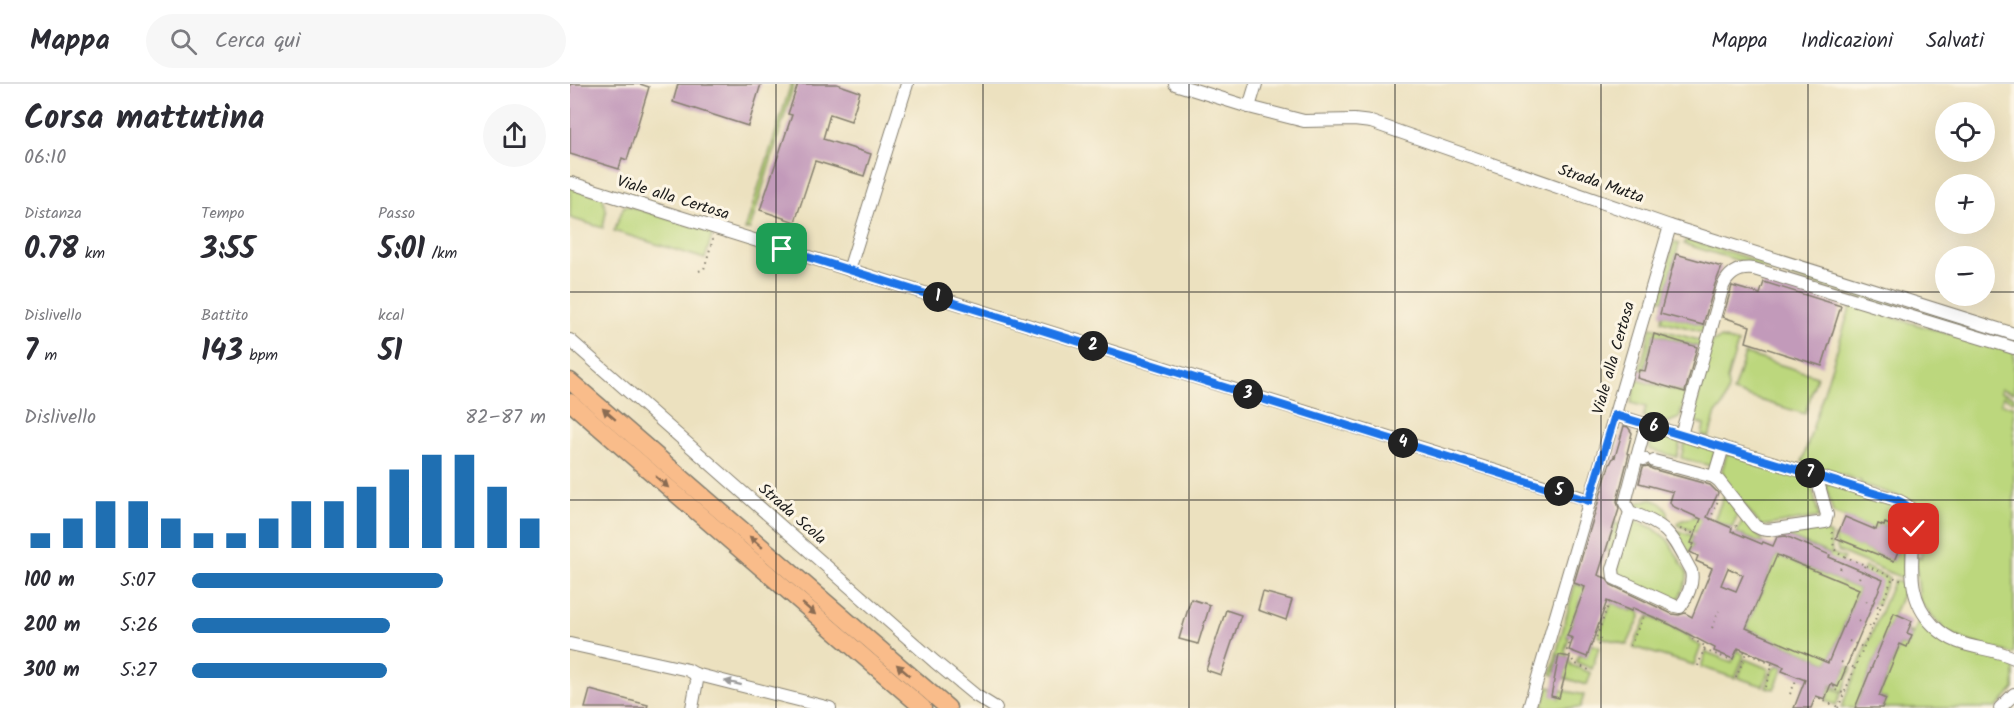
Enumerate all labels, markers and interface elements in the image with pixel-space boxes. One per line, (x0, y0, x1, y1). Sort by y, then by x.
search box (146, 14, 566, 68)
text: Mappa (30, 19, 110, 64)
text: Cerca qui (215, 24, 300, 59)
icon: search (167, 25, 200, 58)
text: Mappa (1711, 25, 1768, 58)
text: Indicazioni (1801, 25, 1893, 58)
text: Salvati (1926, 25, 1984, 58)
text: Corsa mattutina (24, 93, 265, 146)
map controls (1935, 102, 1995, 306)
button: locate (1935, 102, 1995, 162)
button: share (483, 104, 546, 167)
text: 06:10 (24, 142, 66, 174)
street label: Strada Mutta (1555, 158, 1647, 210)
street label: Viale alla Certosa (614, 169, 732, 227)
button: + (1935, 174, 1995, 234)
text: Distanza (24, 201, 82, 226)
text: Tempo (201, 201, 244, 226)
text: Passo (378, 201, 415, 226)
pin (756, 223, 807, 274)
text: 0.78 (24, 226, 78, 274)
text: 3:55 (201, 226, 255, 274)
text: 5:01 (378, 226, 425, 274)
icon: arrive (765, 232, 798, 265)
text: km (78, 241, 105, 266)
text: /km (425, 241, 457, 266)
button: − (1935, 246, 1995, 306)
pin: 1 (923, 282, 953, 312)
text: 1 (936, 284, 940, 309)
street label: Viale alla Certosa (1586, 299, 1642, 417)
text: Dislivello (24, 303, 82, 328)
text: Battito (201, 303, 248, 328)
text: kcal (378, 303, 404, 328)
text: 7 (24, 328, 38, 376)
text: 143 (201, 328, 243, 376)
text: 51 (378, 328, 402, 376)
pin: 2 (1078, 331, 1108, 361)
text: 2 (1088, 333, 1098, 358)
text: m (38, 343, 57, 368)
text: bpm (243, 343, 278, 368)
pin: 3 (1233, 379, 1263, 409)
text: 3 (1244, 381, 1252, 406)
text: Dislivello (24, 402, 96, 434)
text: 82–87 m (465, 402, 546, 434)
one-way arrow (601, 407, 616, 421)
pin: 6 (1639, 412, 1669, 442)
text: 6 (1650, 414, 1658, 439)
pin: 4 (1388, 428, 1418, 458)
text: 4 (1399, 430, 1407, 455)
pin: 7 (1795, 458, 1825, 488)
text: 7 (1806, 460, 1814, 485)
one-way arrow (654, 475, 670, 488)
pin: 5 (1544, 476, 1574, 506)
street label: Strada Scola (752, 477, 832, 551)
text: 5 (1555, 478, 1563, 503)
pin (1888, 503, 1939, 554)
icon: check (1897, 512, 1930, 545)
one-way arrow (749, 536, 764, 549)
text: 100 m (24, 565, 75, 597)
text: 5:07 (120, 565, 155, 597)
one-way arrow (801, 602, 816, 615)
text: 200 m (24, 610, 80, 642)
text: 5:26 (120, 610, 158, 642)
text: 300 m (24, 655, 80, 687)
text: 5:27 (120, 655, 157, 687)
one-way arrow (896, 664, 911, 677)
one-way arrow (724, 678, 742, 688)

